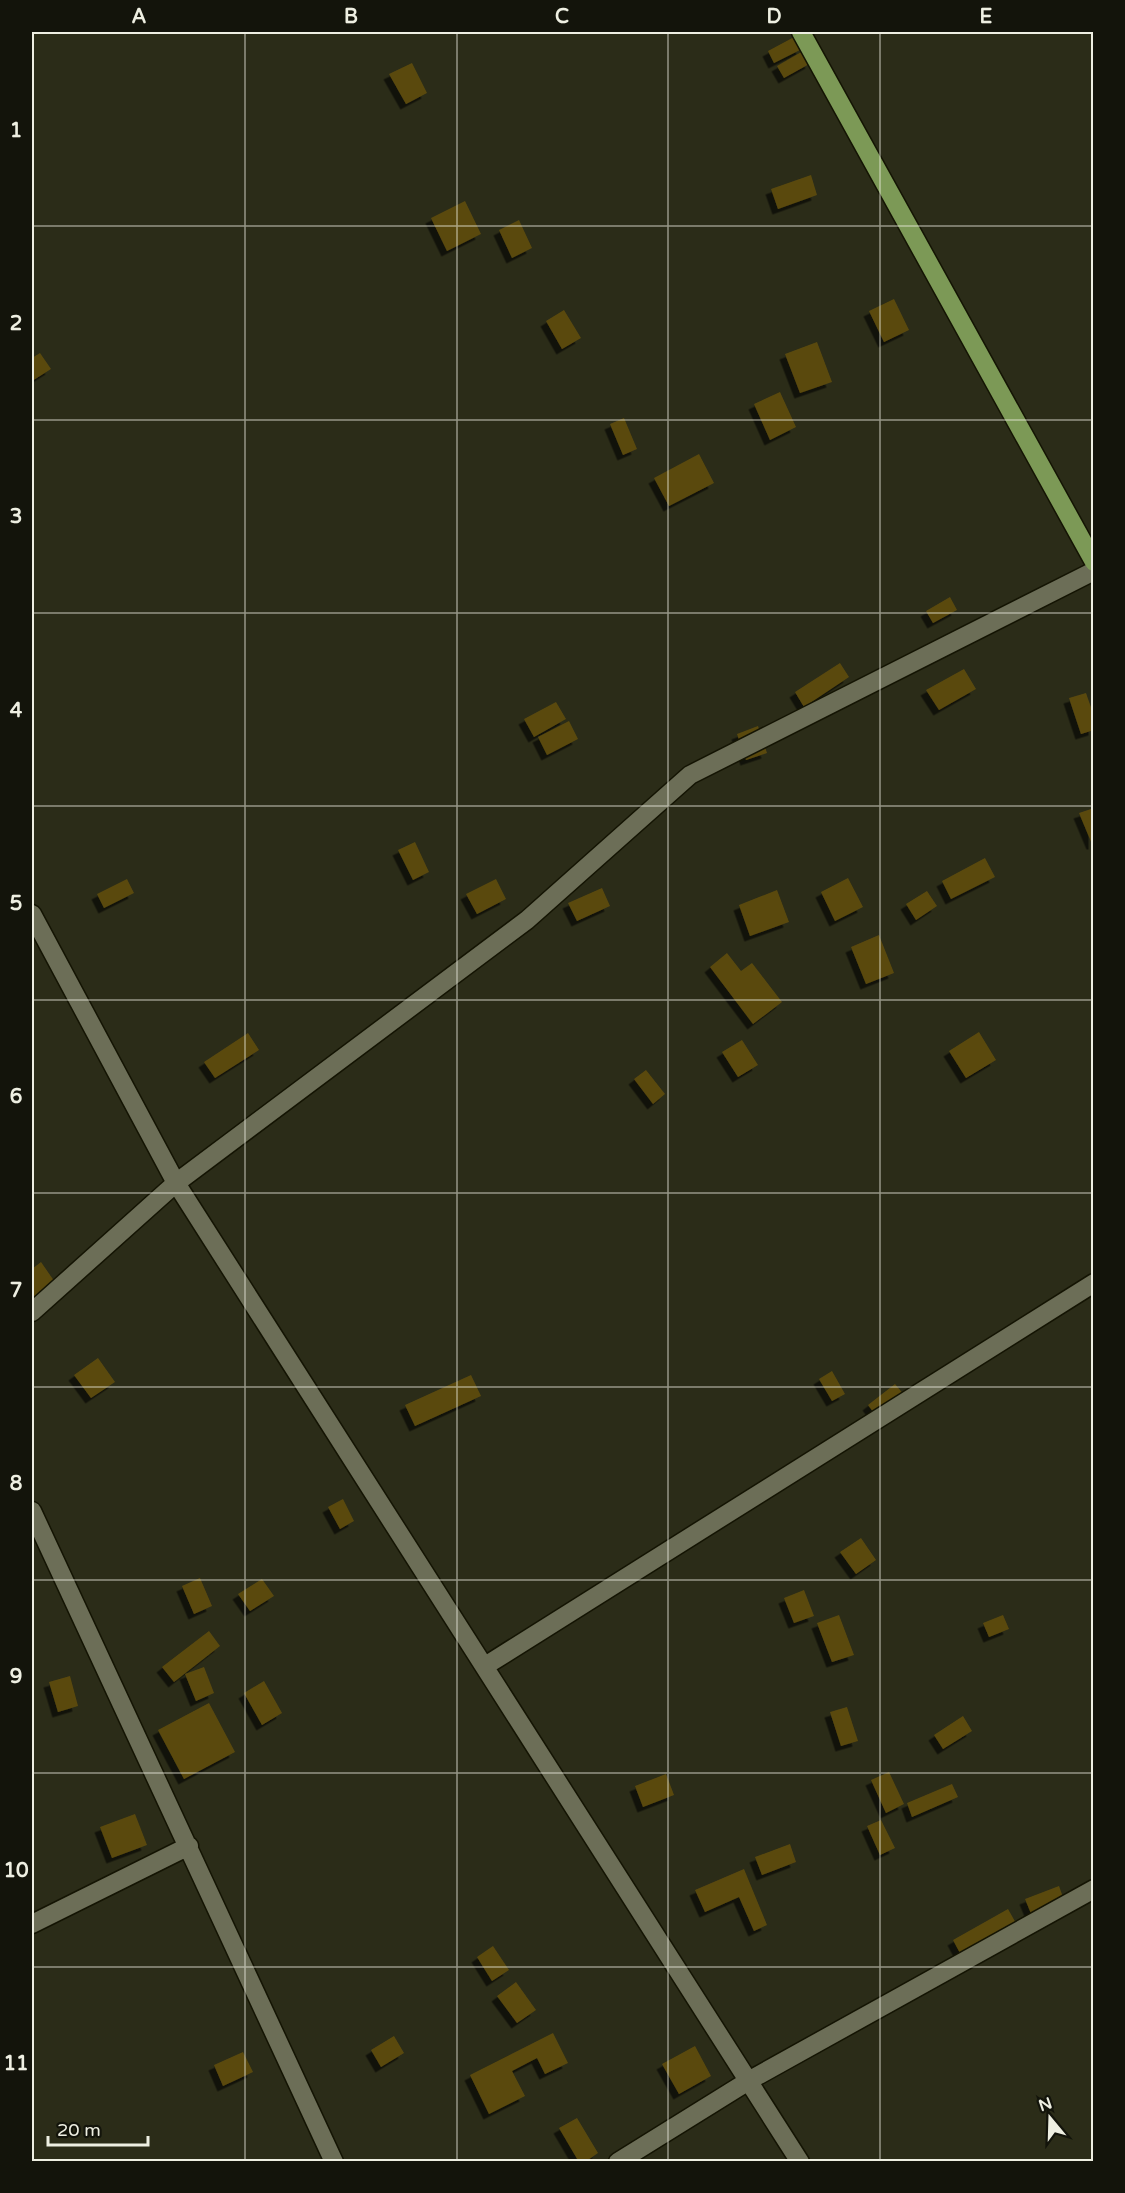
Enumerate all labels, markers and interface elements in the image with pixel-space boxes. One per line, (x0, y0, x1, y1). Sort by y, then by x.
text: A (132, 5, 147, 29)
text: B (344, 5, 358, 29)
text: C (555, 5, 569, 29)
text: D (766, 5, 782, 29)
text: E (980, 5, 993, 29)
text: 1 (10, 119, 22, 143)
text: 2 (10, 312, 22, 336)
text: 3 (10, 505, 22, 529)
text: 4 (10, 699, 23, 723)
text: 5 (10, 892, 22, 916)
text: 6 (10, 1085, 22, 1109)
text: 7 (10, 1279, 22, 1303)
text: 8 (10, 1472, 22, 1496)
text: 9 (10, 1665, 22, 1689)
text: 10 (3, 1859, 29, 1883)
text: 11 (3, 2052, 29, 2076)
north arrow (1020, 2088, 1080, 2148)
text: N (1036, 2093, 1055, 2116)
scale bar (48, 2109, 148, 2147)
text: 20 m (57, 2119, 101, 2141)

